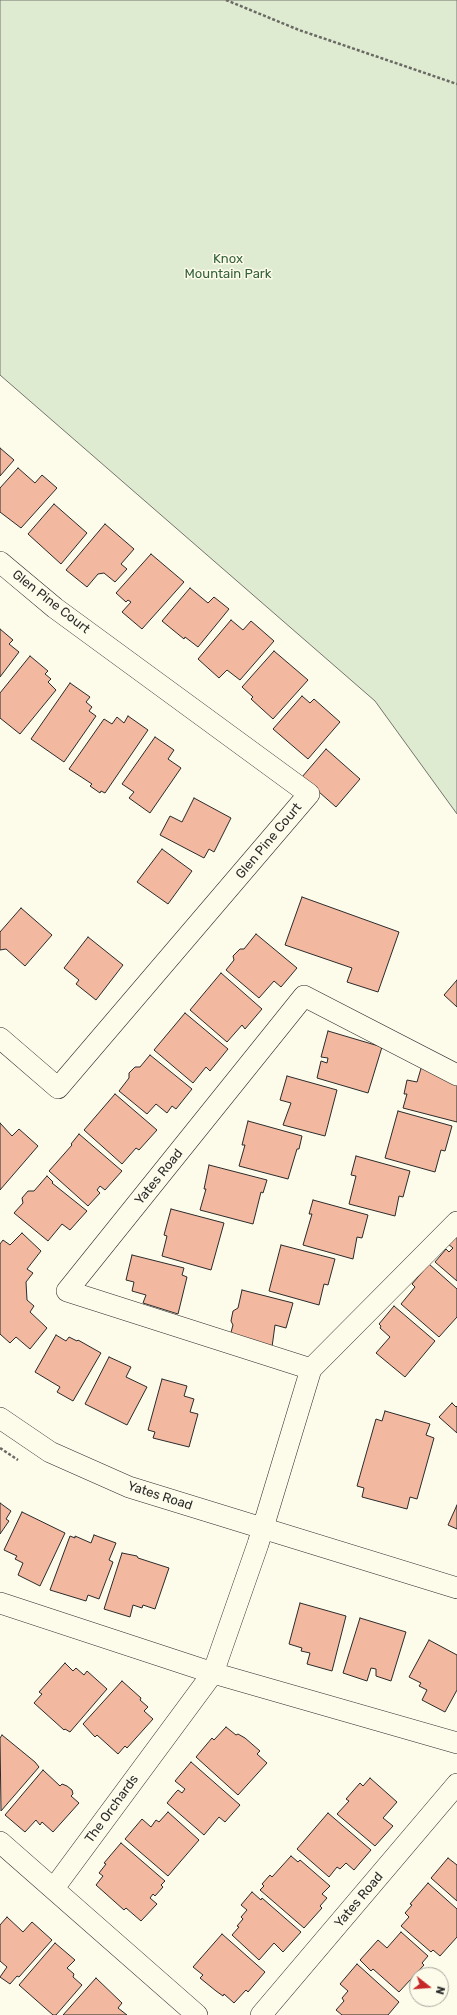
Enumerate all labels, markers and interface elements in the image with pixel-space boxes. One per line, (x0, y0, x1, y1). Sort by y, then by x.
park label: Knox Mountain Park (185, 251, 271, 282)
street label: Glen Pine Court (9, 567, 93, 637)
street label: Glen Pine Court (233, 800, 305, 882)
street label: Yates Road (132, 1146, 186, 1208)
street label: Yates Road (126, 1478, 194, 1514)
street label: The Orchards (82, 1772, 142, 1846)
street label: Yates Road (331, 1869, 387, 1931)
north arrow (409, 1967, 449, 2007)
text: N (433, 1985, 447, 1996)

